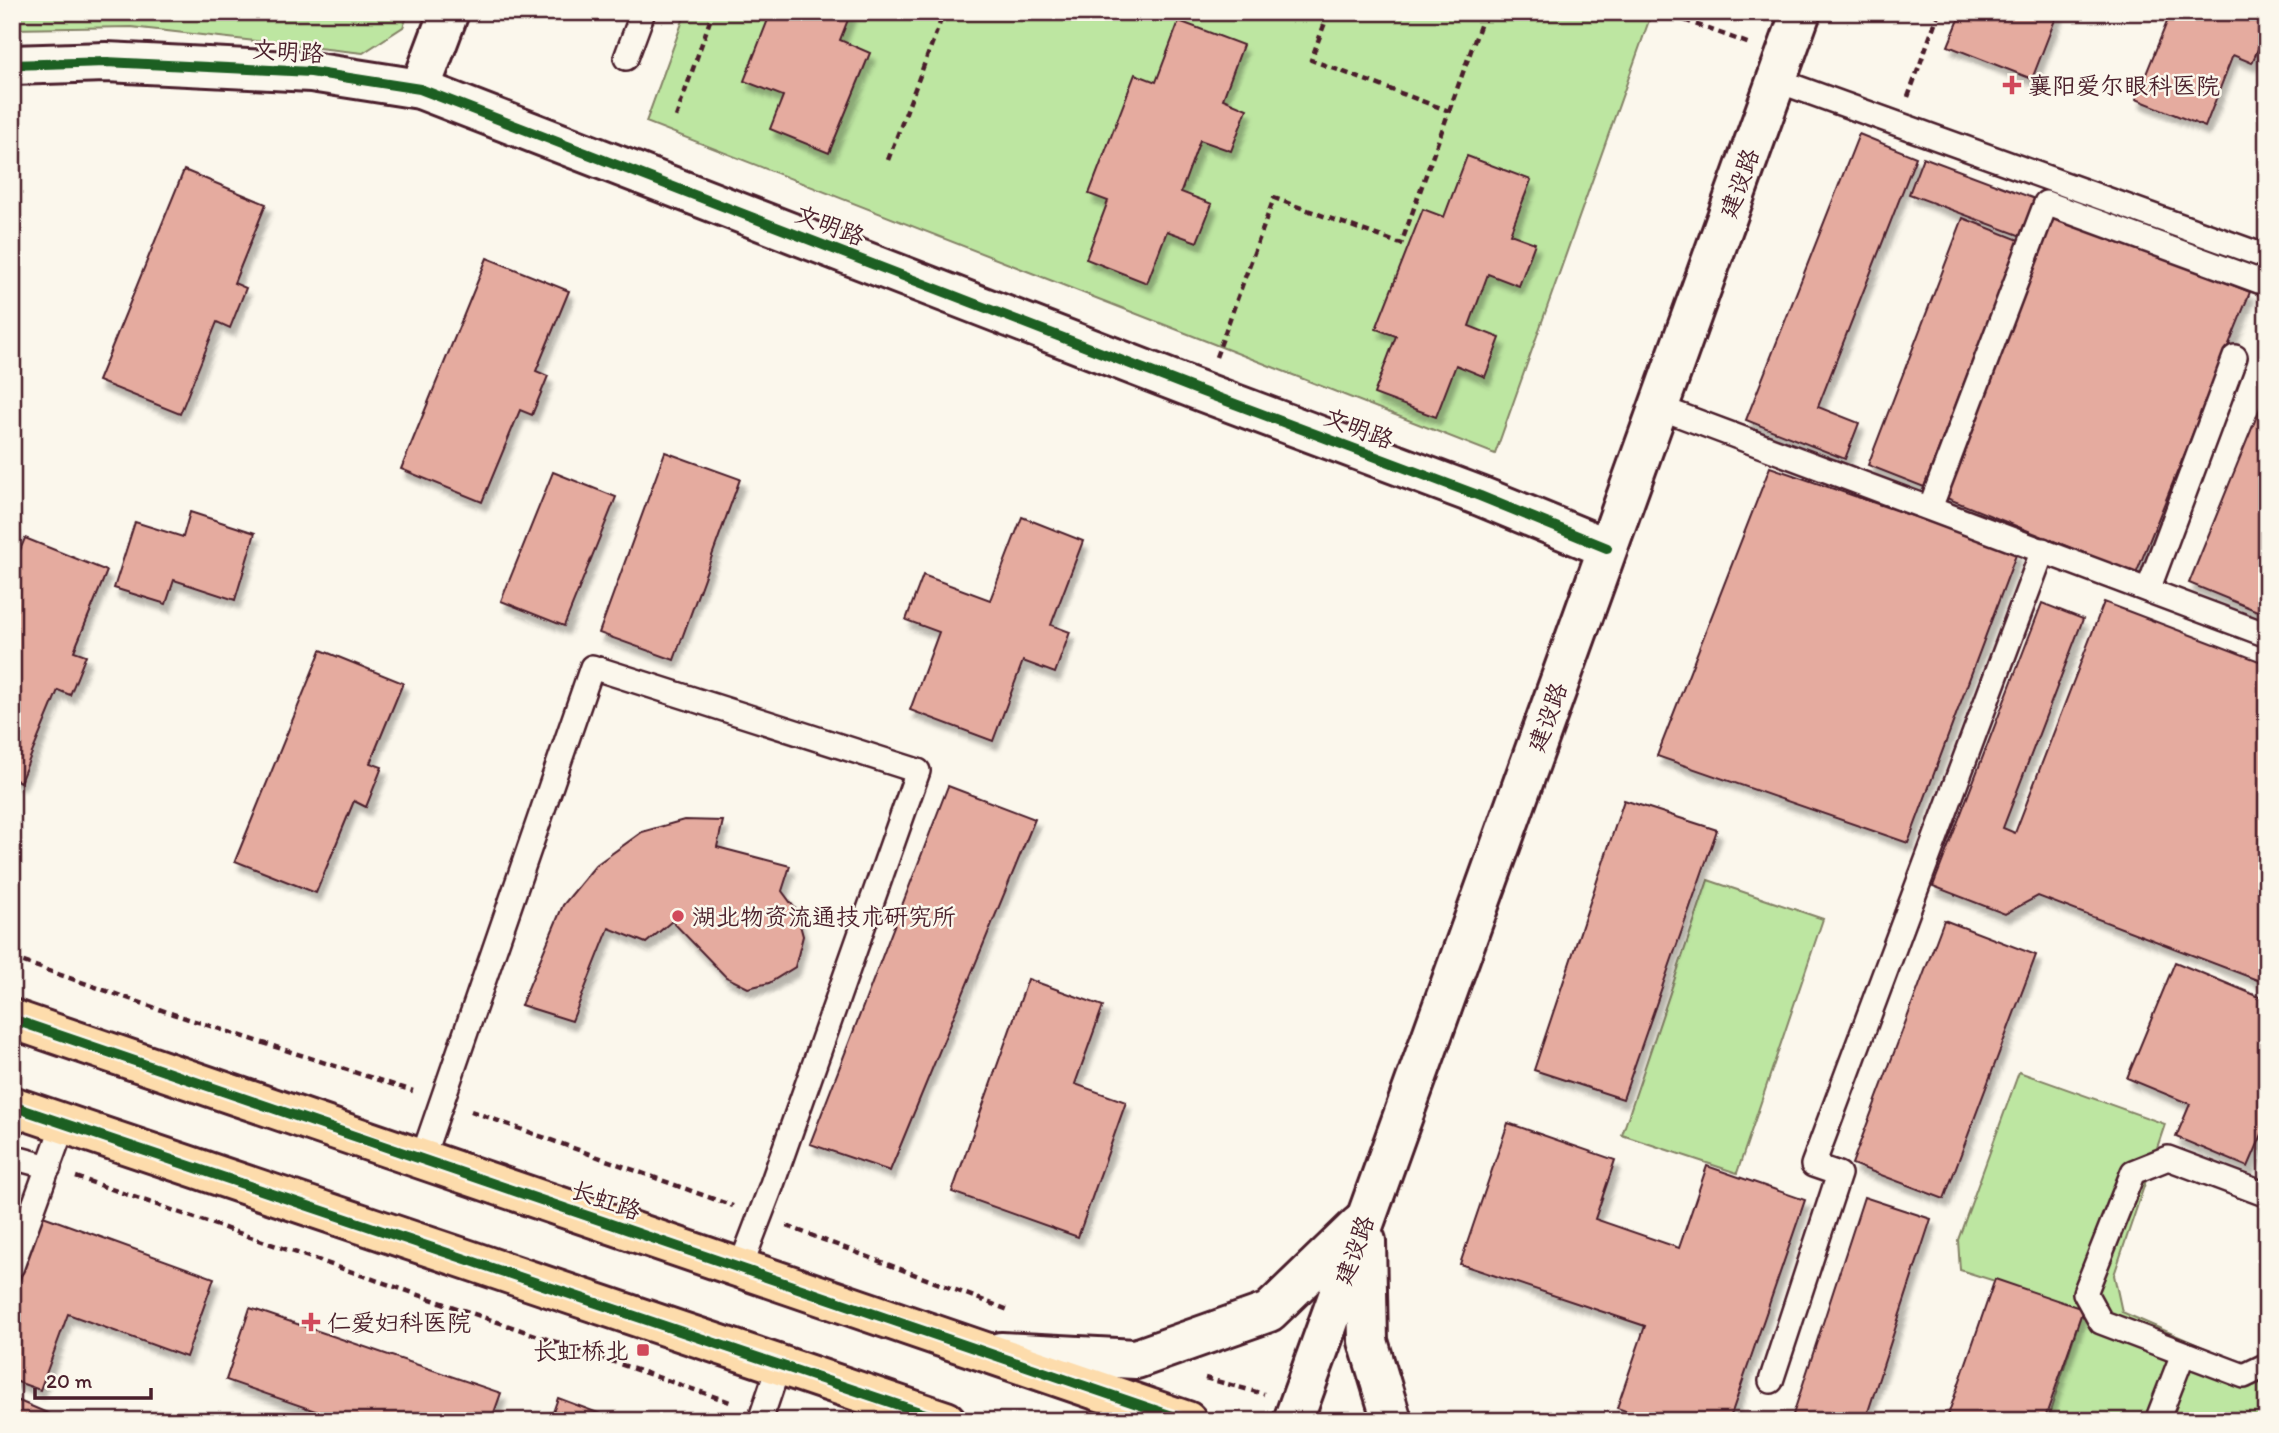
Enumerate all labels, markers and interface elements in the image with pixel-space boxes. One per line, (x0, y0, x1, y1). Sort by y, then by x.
street label: 文明路 (251, 34, 325, 68)
place label: 襄阳爱尔眼科医院 (2028, 71, 2220, 100)
marker: 襄阳爱尔眼科医院 (2002, 75, 2022, 95)
street label: 建设路 (1713, 144, 1765, 222)
street label: 文明路 (791, 199, 869, 251)
street label: 文明路 (1320, 402, 1398, 454)
street label: 建设路 (1521, 678, 1573, 756)
place label: 湖北物资流通技术研究所 (692, 902, 956, 931)
marker: 湖北物资流通技术研究所 (670, 908, 686, 924)
street label: 长虹路 (567, 1175, 645, 1225)
street label: 建设路 (1328, 1211, 1380, 1289)
place label: 仁爱妇科医院 (327, 1308, 471, 1337)
marker: 仁爱妇科医院 (301, 1312, 321, 1332)
place label: 长虹桥北 (533, 1336, 629, 1365)
marker: 长虹桥北 (635, 1342, 651, 1358)
scale bar (35, 1356, 150, 1400)
text: 20 m (46, 1368, 93, 1393)

